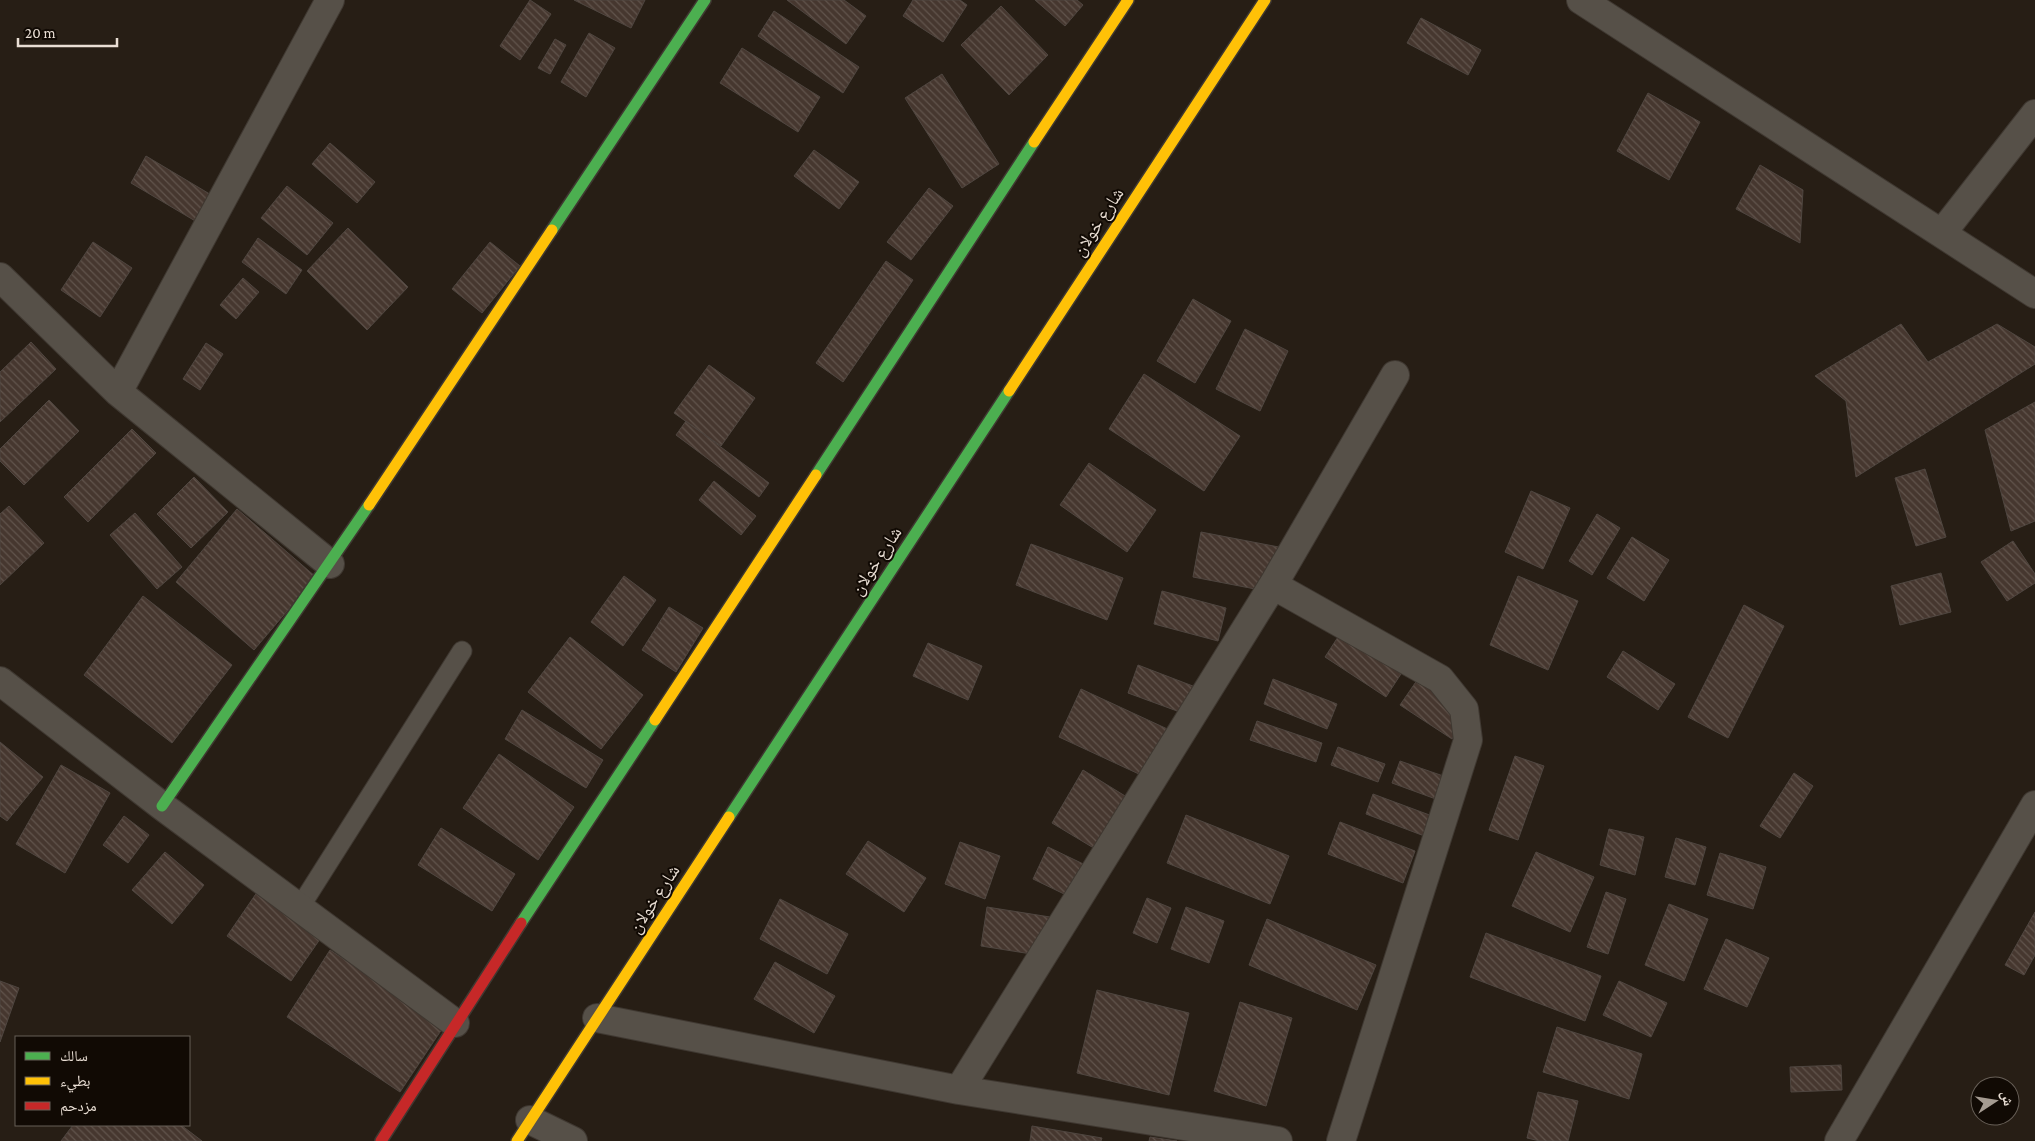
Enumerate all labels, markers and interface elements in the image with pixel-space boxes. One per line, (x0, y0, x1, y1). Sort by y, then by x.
scale bar (18, 15, 116, 47)
text: 20 m (25, 25, 56, 41)
street label: شارع خولان (1069, 184, 1128, 260)
street label: شارع خولان (847, 523, 906, 599)
street label: شارع خولان (625, 861, 684, 937)
legend (15, 1036, 190, 1126)
text: سالك (60, 1048, 88, 1064)
text: بطيء (60, 1073, 90, 1093)
north arrow (1970, 1076, 2020, 1126)
text: ش (1997, 1089, 2017, 1108)
text: مزدحم (60, 1098, 97, 1116)

